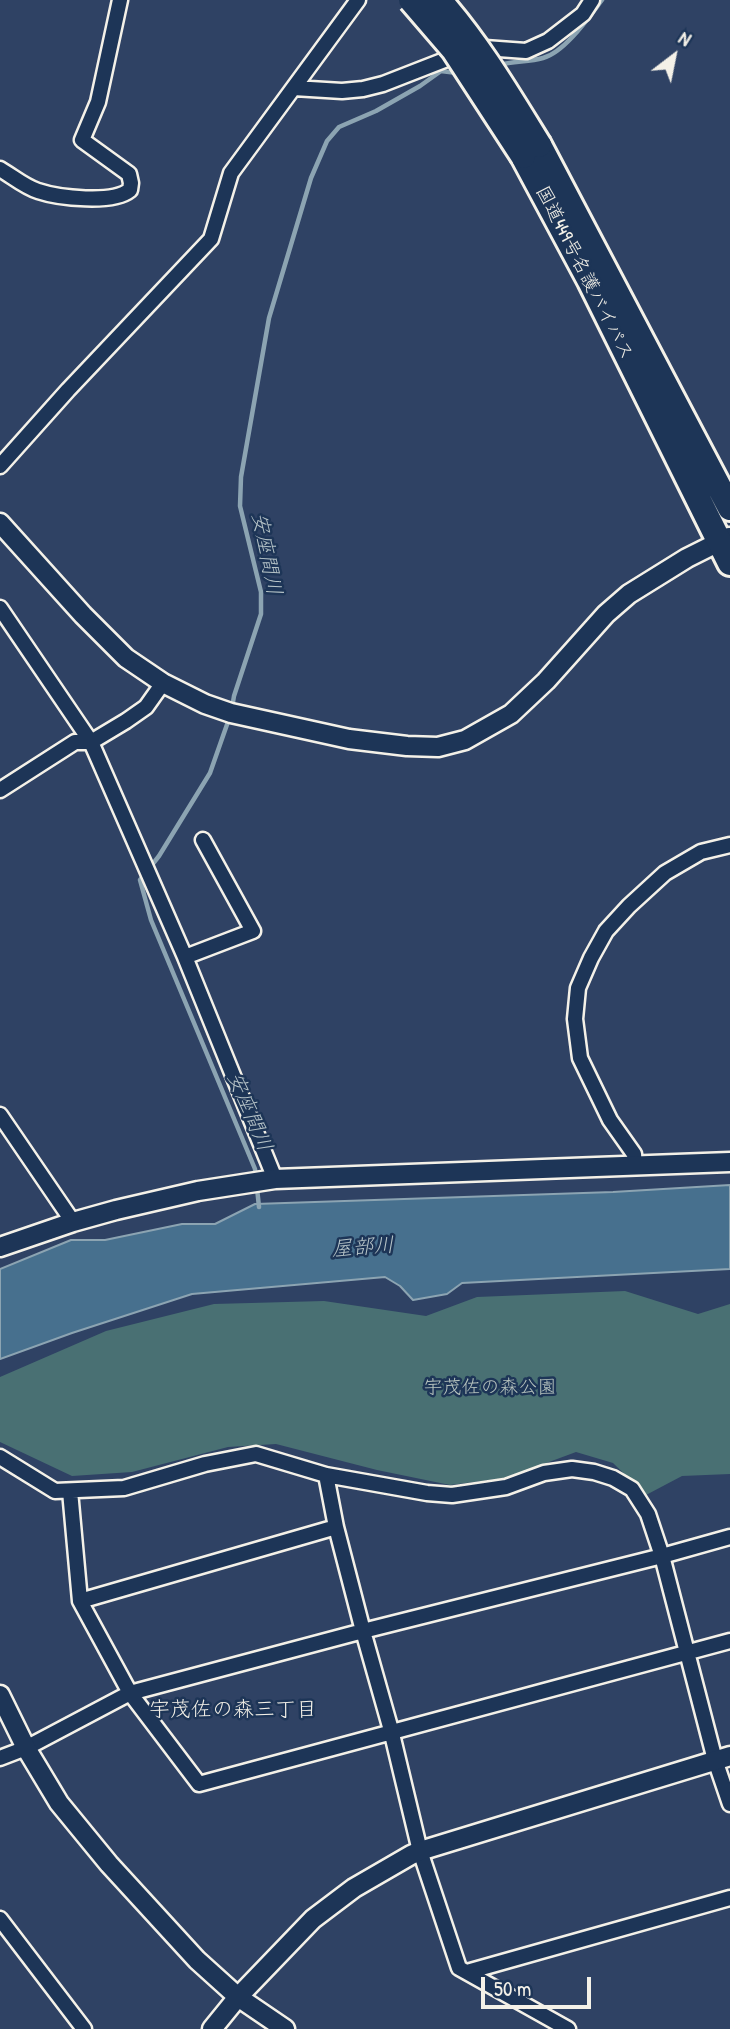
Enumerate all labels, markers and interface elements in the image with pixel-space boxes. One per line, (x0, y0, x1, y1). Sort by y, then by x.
north arrow (639, 21, 709, 91)
text: N (674, 24, 696, 52)
street label: 国道449号名護バイパス (530, 182, 638, 364)
water label: 安座間川 (246, 510, 286, 598)
water label: 安座間川 (221, 1068, 277, 1156)
water label: 屋部川 (331, 1233, 395, 1263)
park label: 宇茂佐の森公園 (424, 1377, 556, 1399)
district label: 宇茂佐の森三丁目 (149, 1697, 317, 1723)
scale bar (485, 1962, 595, 2006)
text: 50 m (494, 1974, 531, 2003)

